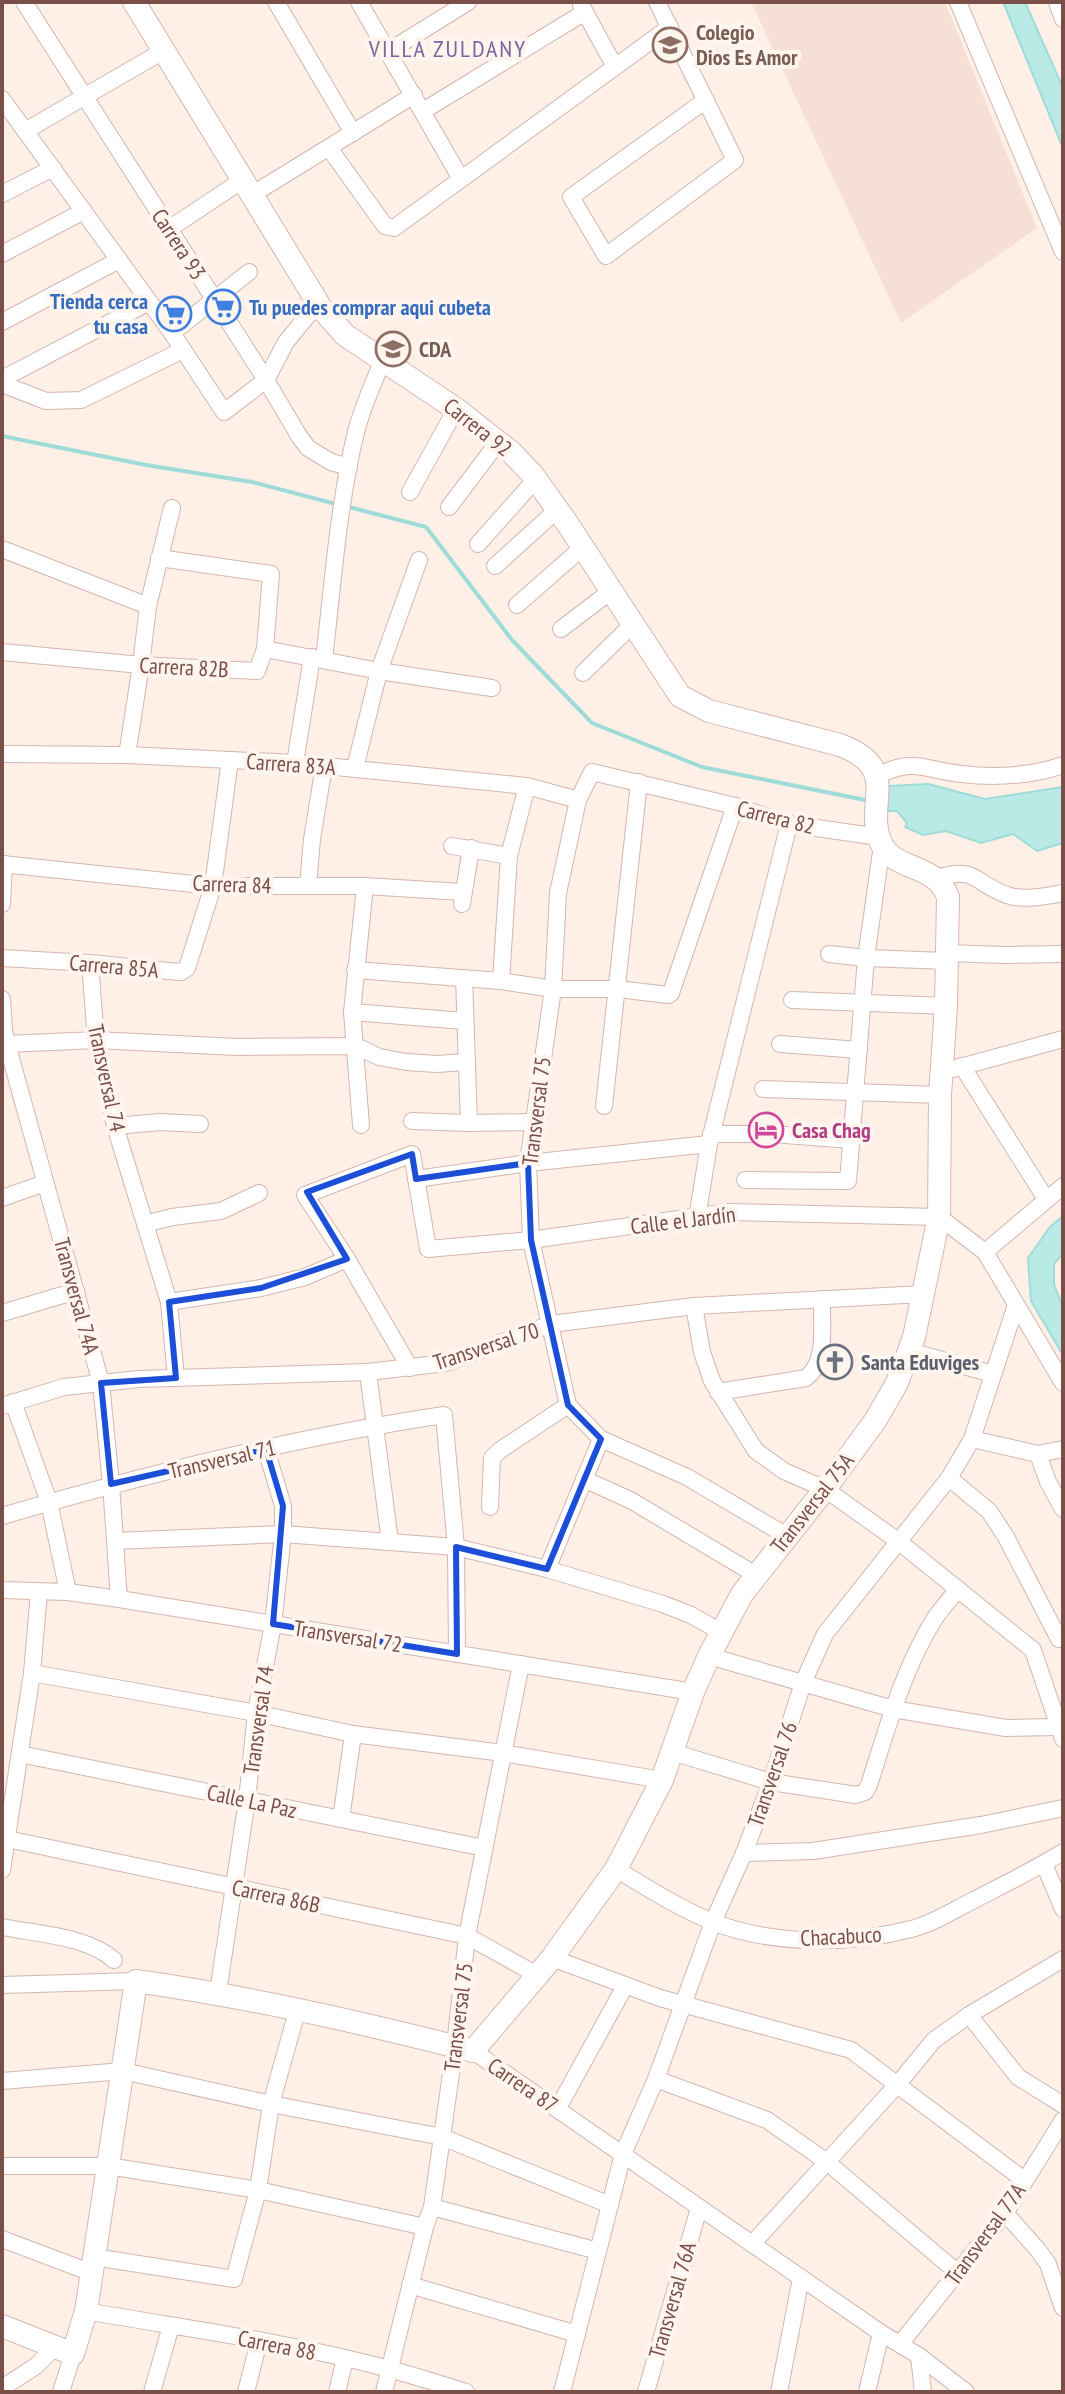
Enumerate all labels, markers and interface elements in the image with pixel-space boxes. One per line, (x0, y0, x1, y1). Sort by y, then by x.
place label: Colegio Dios Es Amor (696, 18, 798, 71)
school or university icon: Colegio Dios Es Amor (651, 26, 689, 64)
district label: VILLA ZULDANY (368, 33, 527, 64)
street label: Carrera 93 (146, 203, 212, 285)
place label: Tienda cerca tu casa (50, 287, 148, 340)
supermarket icon: Tu puedes comprar aqui cubeta (204, 288, 242, 326)
place label: Tu puedes comprar aqui cubeta (249, 293, 491, 321)
supermarket icon: Tienda cerca tu casa (155, 295, 193, 333)
school or university icon: CDA (374, 330, 412, 368)
place label: CDA (419, 335, 452, 363)
street label: Carrera 92 (438, 392, 518, 462)
street label: Carrera 82B (139, 651, 229, 683)
street label: Carrera 83A (245, 747, 337, 781)
street label: Carrera 82 (734, 794, 818, 840)
street label: Carrera 84 (192, 869, 272, 899)
street label: Carrera 85A (68, 948, 160, 984)
street label: Transversal 74 (82, 1022, 132, 1134)
street label: Transversal 75 (515, 1055, 557, 1167)
hotel icon: Casa Chag (747, 1111, 785, 1149)
place label: Casa Chag (792, 1116, 871, 1144)
street label: Calle el Jardín (629, 1200, 737, 1240)
street label: Transversal 74A (48, 1235, 106, 1358)
street label: Transversal 70 (430, 1316, 542, 1376)
church icon: Santa Eduviges (816, 1343, 854, 1381)
place label: Santa Eduviges (861, 1348, 980, 1376)
street label: Transversal 71 (166, 1433, 278, 1485)
street label: Transversal 75A (764, 1447, 860, 1559)
street label: Transversal 72 (292, 1614, 404, 1658)
street label: Transversal 74 (237, 1664, 279, 1776)
street label: Transversal 76 (741, 1718, 803, 1830)
street label: Calle La Paz (205, 1778, 299, 1824)
street label: Carrera 86B (229, 1873, 323, 1919)
street label: Chacabuco (800, 1920, 882, 1952)
street label: Transversal 75 (437, 1961, 479, 2073)
street label: Carrera 87 (482, 2051, 564, 2119)
street label: Transversal 77A (939, 2177, 1032, 2291)
street label: Transversal 76A (642, 2238, 702, 2361)
street label: Carrera 88 (236, 2324, 318, 2366)

